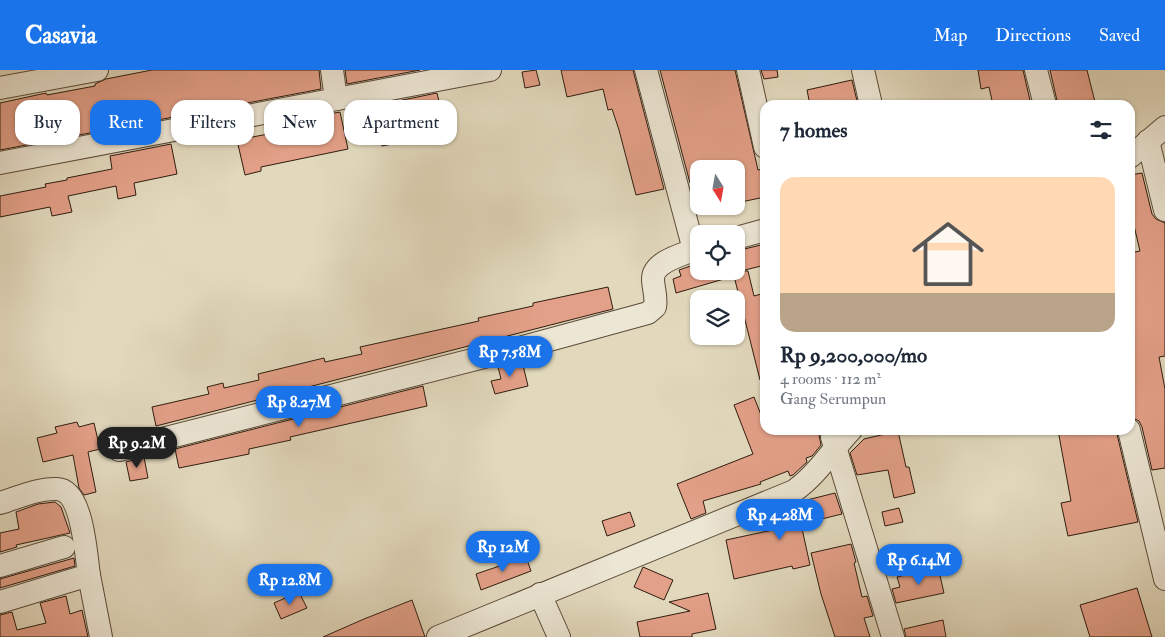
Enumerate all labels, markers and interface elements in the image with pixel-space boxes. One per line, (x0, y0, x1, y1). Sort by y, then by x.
text: Casavia (25, 20, 97, 51)
text: Map (934, 24, 967, 47)
text: Directions (995, 24, 1071, 47)
text: Saved (1099, 24, 1140, 47)
chip: Buy (15, 100, 80, 145)
chip: Rent (90, 100, 161, 145)
chip: Filters (171, 100, 254, 145)
chip: New (264, 100, 334, 145)
chip: Apartment (344, 100, 457, 145)
icon: filters (1087, 116, 1115, 144)
text: 7 homes (780, 117, 847, 144)
north arrow (690, 160, 745, 215)
map controls (690, 160, 745, 345)
icon: home (903, 209, 993, 299)
button: locate (690, 225, 745, 280)
button: layers (690, 290, 745, 345)
pin: Rp 7.58M (458, 336, 562, 378)
text: Rp 7.58M (479, 342, 541, 362)
text: Rp 9,200,000/mo (780, 342, 927, 369)
text: 4 rooms · 112 m² (780, 369, 881, 389)
pin: Rp 8.27M (247, 386, 351, 428)
text: Gang Serumpun (780, 389, 886, 409)
text: Rp 8.27M (267, 392, 331, 412)
pin: Rp 9.2M (91, 426, 183, 469)
text: Rp 9.2M (108, 433, 166, 453)
pin: Rp 4.28M (728, 498, 832, 541)
text: Rp 4.28M (747, 505, 813, 525)
pin: Rp 12M (462, 530, 544, 573)
text: Rp 12M (477, 537, 529, 557)
pin: Rp 6.14M (867, 544, 971, 586)
text: Rp 6.14M (887, 550, 951, 570)
pin: Rp 12.8M (238, 564, 342, 606)
text: Rp 12.8M (259, 570, 321, 590)

